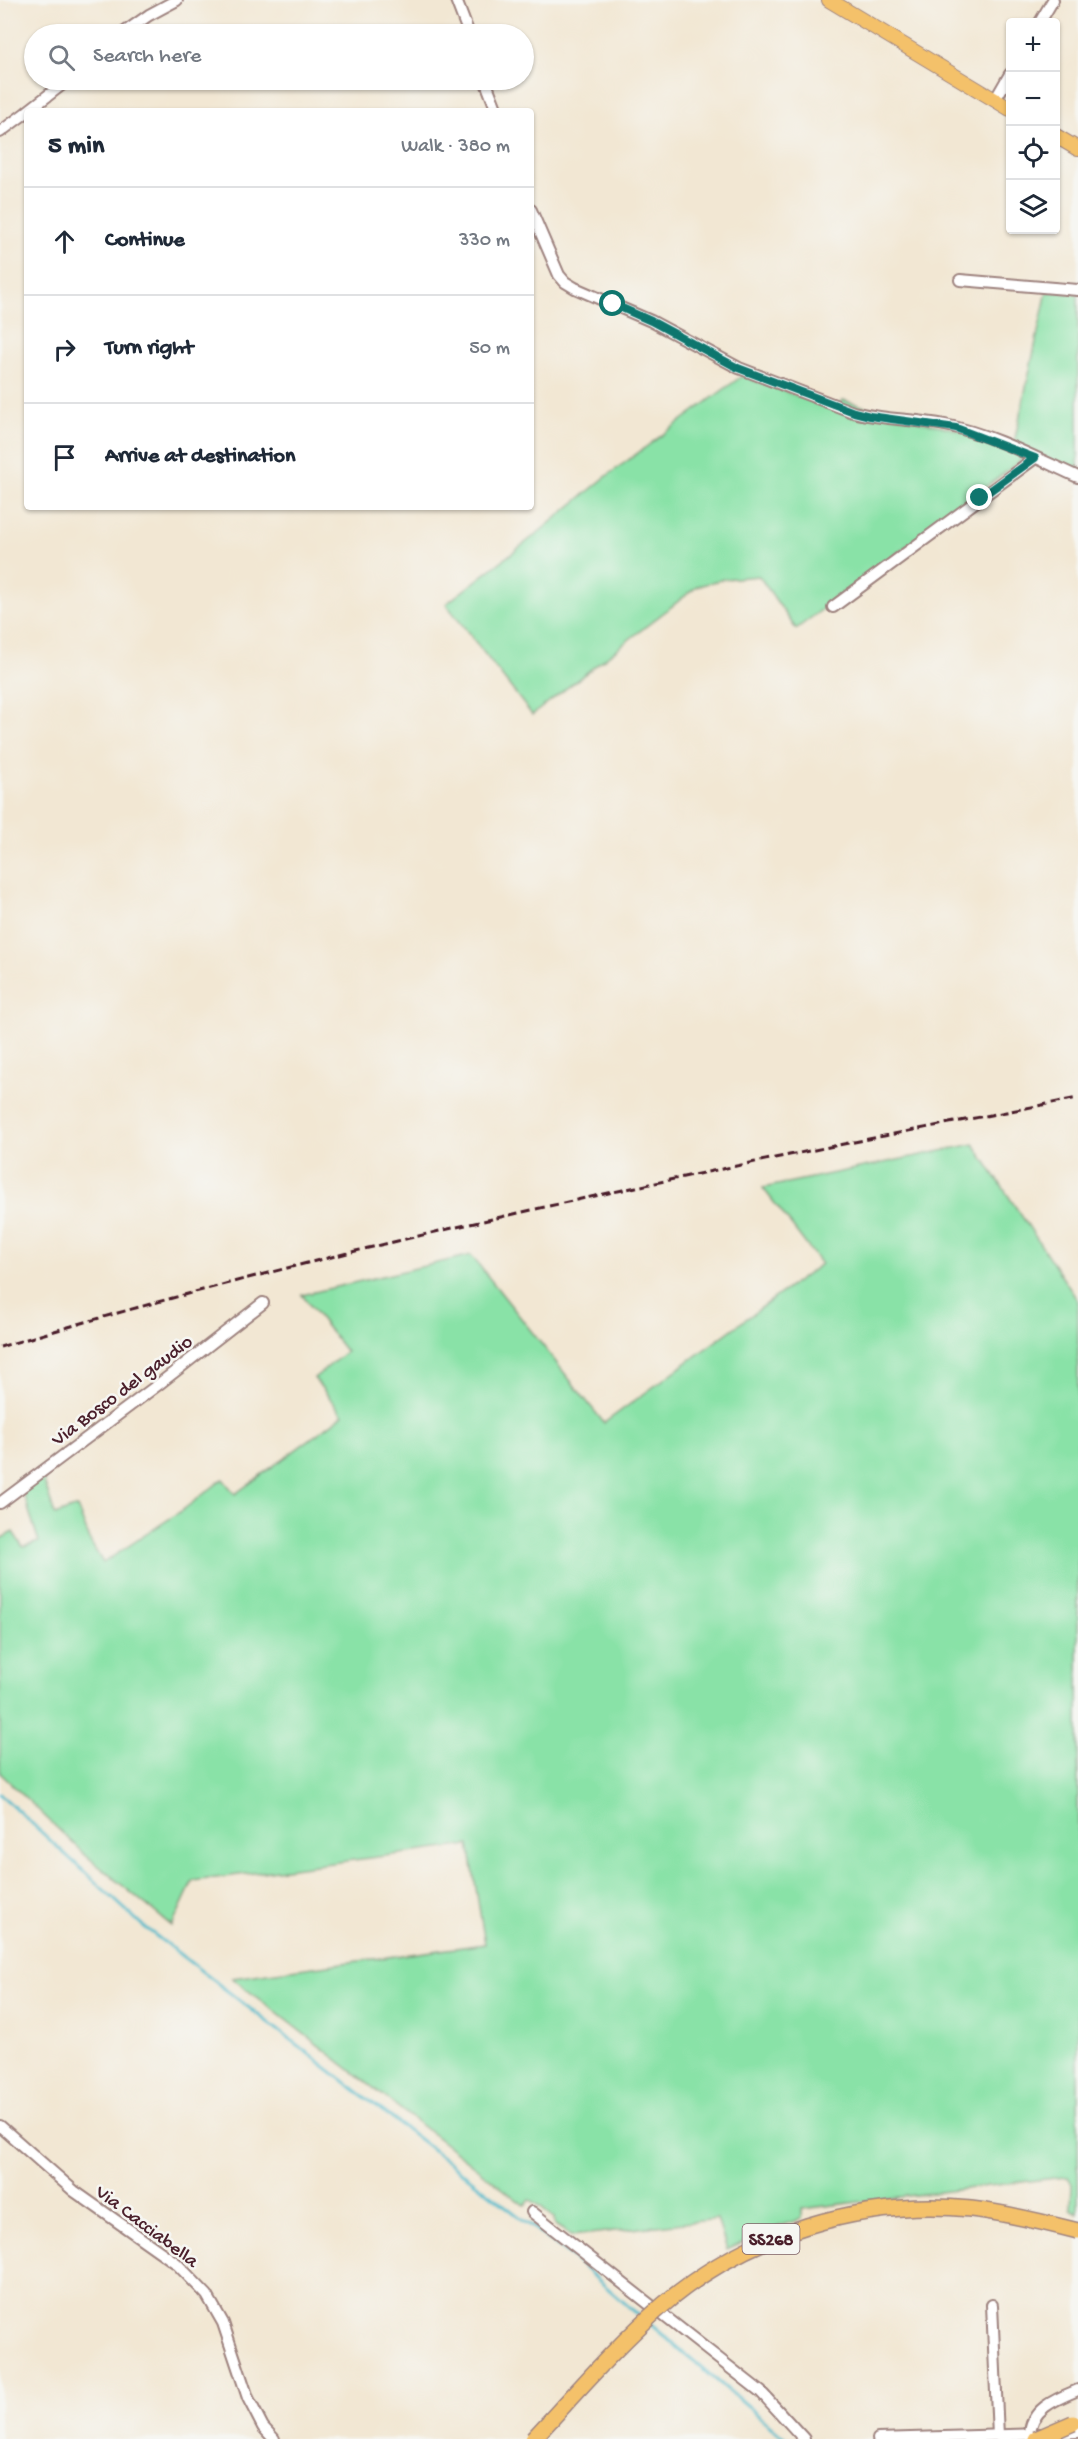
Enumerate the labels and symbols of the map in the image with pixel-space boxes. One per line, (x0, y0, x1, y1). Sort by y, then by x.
route start (599, 290, 625, 316)
route end (966, 484, 992, 510)
street label: Via Bosco del gaudio (47, 1331, 198, 1453)
street label: Via Cacciabella (89, 2181, 203, 2275)
road number: SS268 (742, 2224, 800, 2254)

